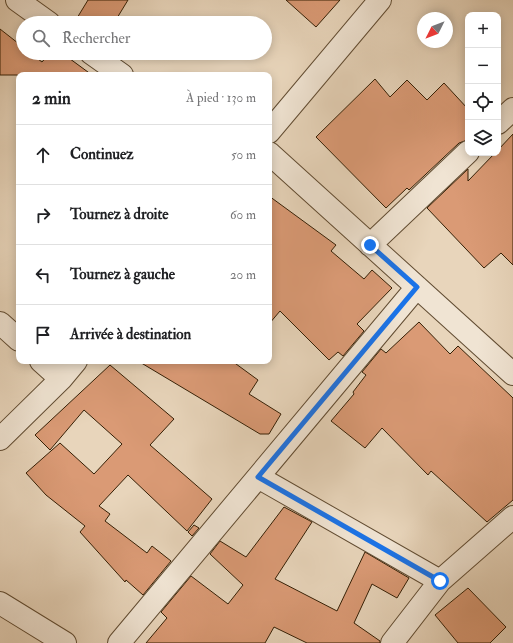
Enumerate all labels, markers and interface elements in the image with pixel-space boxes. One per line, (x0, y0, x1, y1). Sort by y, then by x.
north arrow (417, 12, 453, 48)
map controls (465, 12, 501, 156)
button: + (465, 12, 501, 48)
search box (16, 16, 272, 60)
icon: search (30, 27, 52, 49)
text: Rechercher (62, 29, 130, 48)
button: − (465, 48, 501, 84)
button: locate (465, 84, 501, 120)
text: 2 min (32, 88, 71, 109)
text: À pied · 130 m (186, 90, 256, 106)
button: layers (465, 120, 501, 156)
icon: ahead (32, 144, 54, 166)
text: Continuez (70, 145, 134, 164)
text: 50 m (231, 147, 256, 163)
icon: right (32, 204, 54, 226)
text: Tournez à droite (70, 205, 169, 224)
text: 60 m (230, 207, 256, 223)
route end (361, 236, 379, 254)
icon: left (32, 264, 54, 286)
text: Tournez à gauche (70, 265, 175, 284)
text: 20 m (230, 267, 256, 283)
icon: arrive (32, 324, 54, 346)
text: Arrivée à destination (70, 325, 191, 344)
route start (431, 572, 449, 590)

